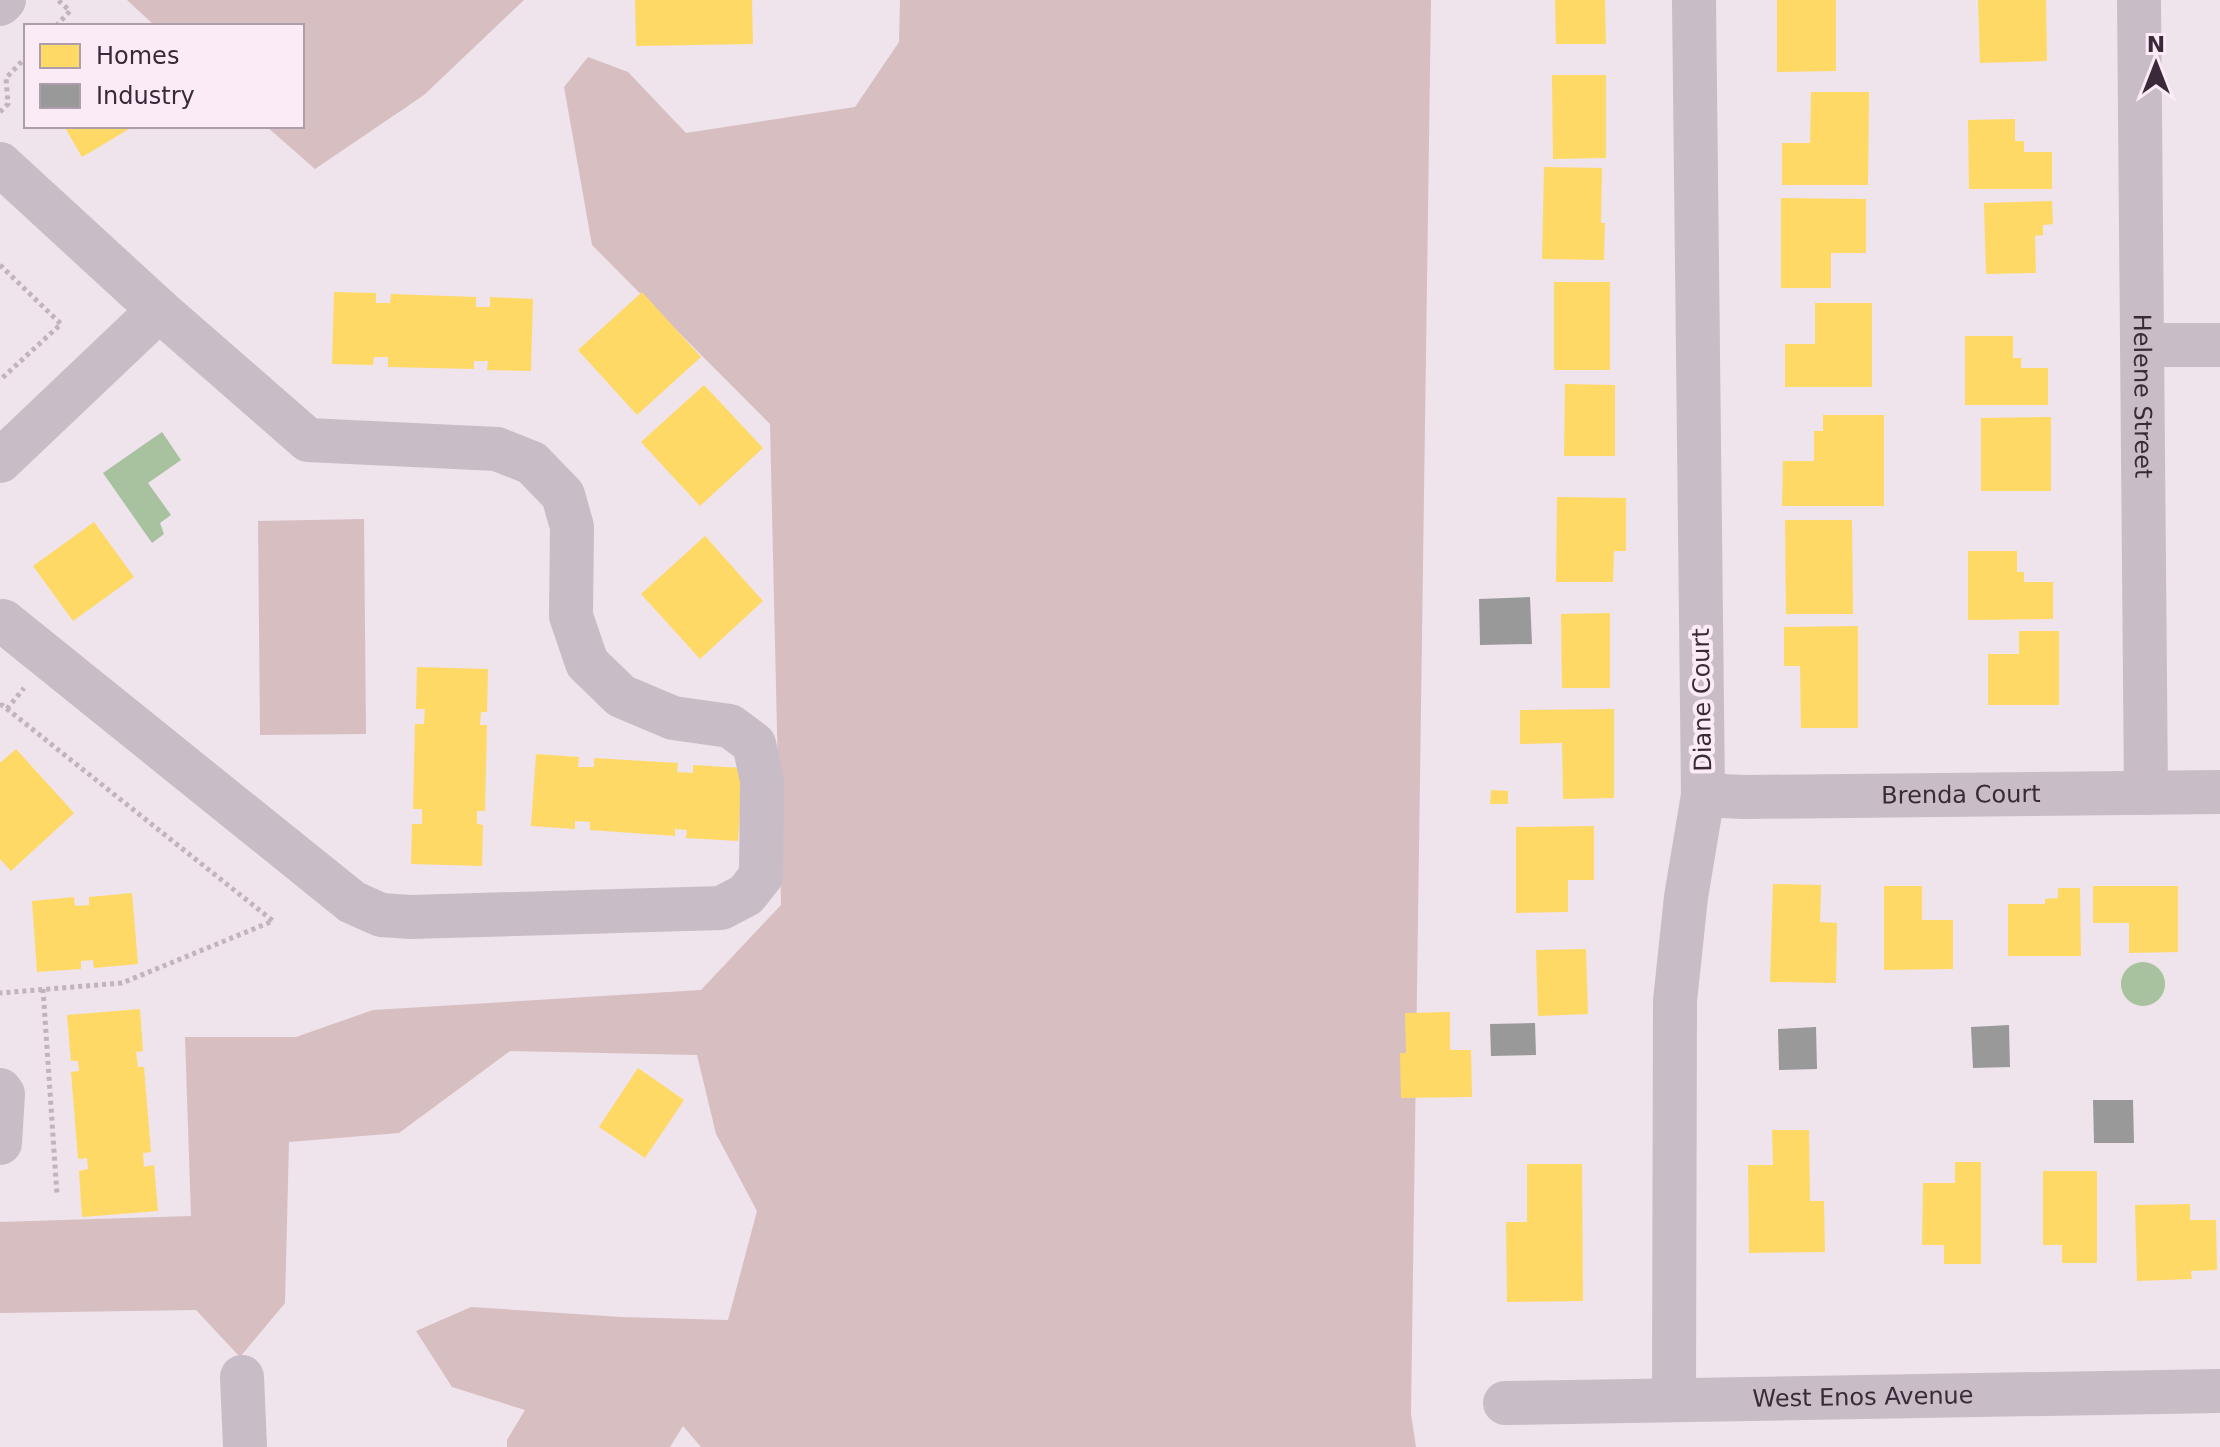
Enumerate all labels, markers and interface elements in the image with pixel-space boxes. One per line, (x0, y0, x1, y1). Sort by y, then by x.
legend (24, 24, 304, 128)
north arrow (2116, 24, 2196, 104)
text: N (2147, 32, 2165, 57)
text: Homes (96, 42, 179, 70)
text: Industry (96, 82, 195, 110)
street label: Helene Street (2128, 313, 2157, 479)
street label: Diane Court (1687, 628, 1717, 772)
street label: Brenda Court (1881, 780, 2041, 810)
street label: West Enos Avenue (1752, 1381, 1974, 1413)

